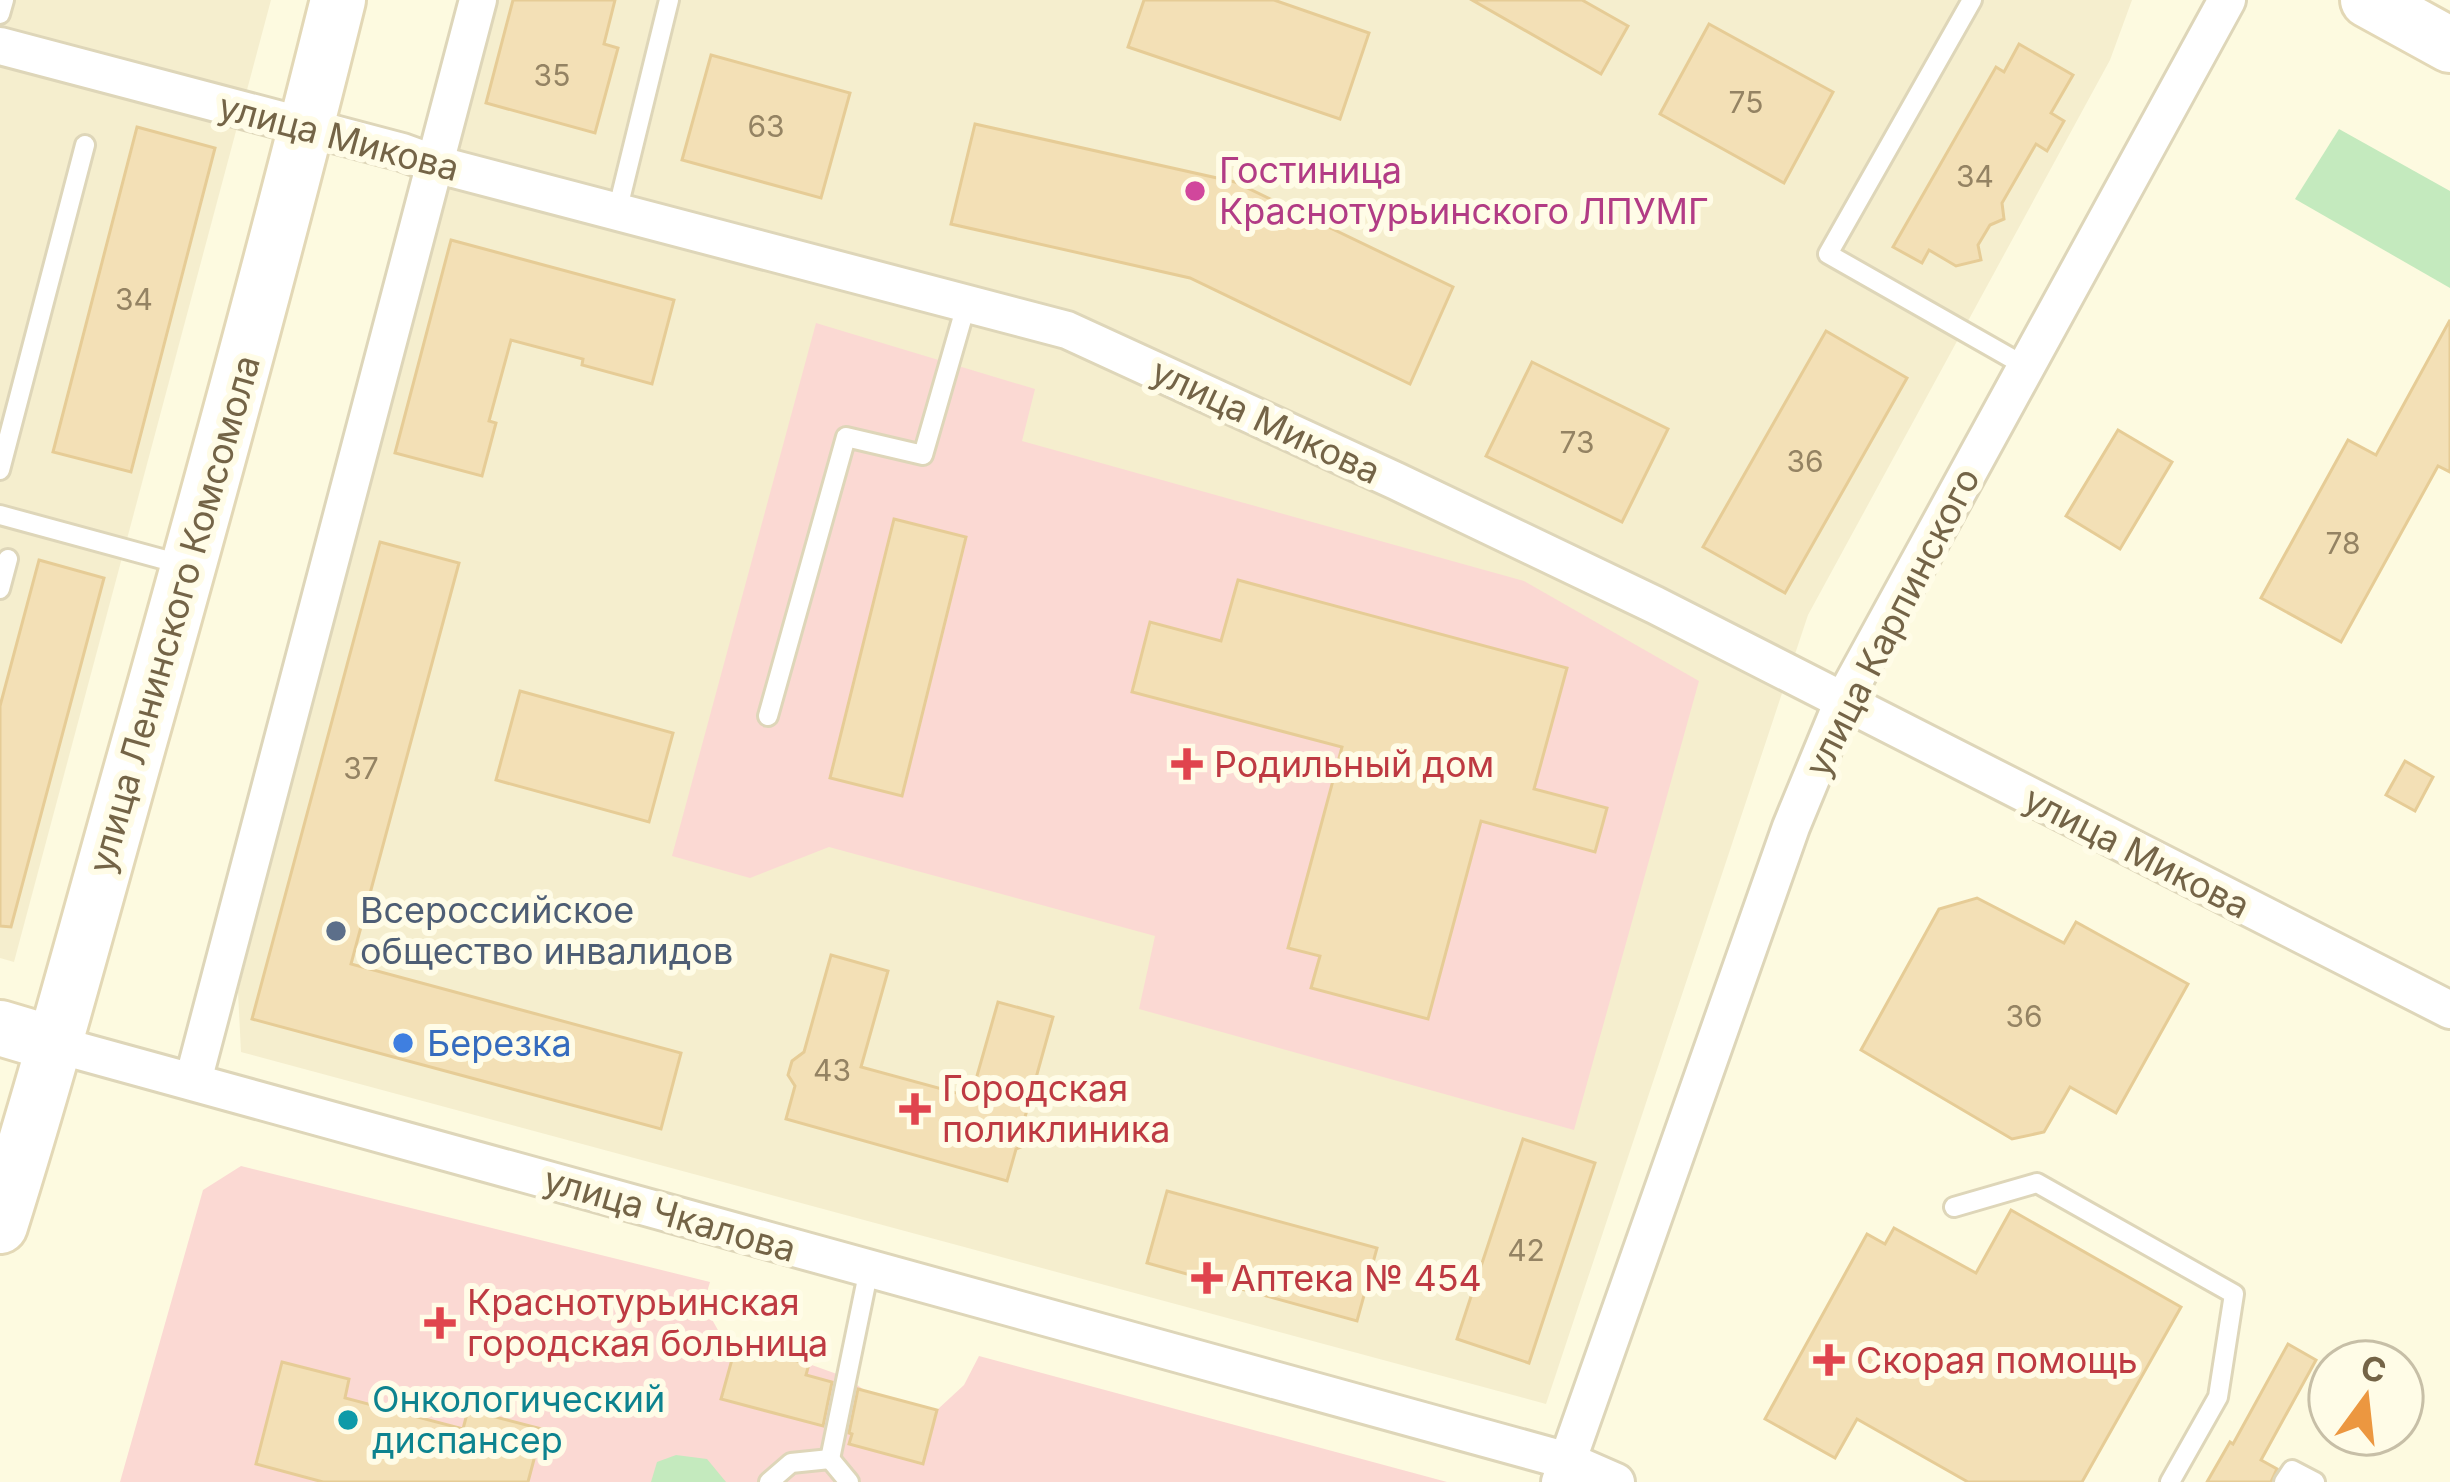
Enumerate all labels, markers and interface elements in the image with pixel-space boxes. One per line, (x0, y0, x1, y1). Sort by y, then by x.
house number: 35 (534, 57, 570, 93)
street label: улица Микова (214, 84, 464, 190)
house number: 75 (1729, 84, 1763, 120)
house number: 63 (747, 108, 785, 144)
place label: Гостиница Краснотурьинского ЛПУМГ (1219, 148, 1709, 233)
house number: 34 (1956, 158, 1994, 194)
marker: Гостиница Краснотурьинского ЛПУМГ (1182, 178, 1208, 204)
house number: 34 (115, 281, 153, 317)
street label: улица Микова (1145, 349, 1387, 493)
street label: улица Ленинского Комсомола (79, 350, 269, 878)
house number: 73 (1559, 424, 1595, 460)
house number: 36 (1786, 443, 1824, 479)
street label: улица Карпинского (1795, 460, 1989, 784)
house number: 78 (2325, 525, 2361, 561)
place label: Родильный дом (1214, 742, 1494, 786)
marker: Родильный дом (1171, 748, 1203, 780)
house number: 37 (343, 750, 379, 786)
street label: улица Микова (2017, 776, 2257, 928)
place label: Всероссийское общество инвалидов (360, 888, 733, 973)
marker: Всероссийское общество инвалидов (323, 918, 349, 944)
house number: 36 (2005, 998, 2043, 1034)
place label: Березка (427, 1021, 572, 1065)
marker: Березка (390, 1030, 416, 1056)
house number: 43 (813, 1052, 851, 1088)
place label: Городская поликлиника (942, 1066, 1171, 1151)
marker: Городская поликлиника (899, 1093, 931, 1125)
street label: улица Чкалова (539, 1157, 801, 1271)
house number: 42 (1507, 1232, 1545, 1268)
place label: Аптека № 454 (1231, 1256, 1482, 1300)
marker: Аптека № 454 (1194, 1265, 1220, 1291)
place label: Краснотурьинская городская больница (467, 1280, 828, 1365)
marker: Краснотурьинская городская больница (424, 1307, 456, 1339)
place label: Скорая помощь (1856, 1338, 2138, 1382)
north arrow (2306, 1338, 2426, 1458)
marker: Скорая помощь (1813, 1344, 1845, 1376)
text: С (2357, 1347, 2391, 1392)
place label: Онкологический диспансер (372, 1377, 665, 1462)
marker: Онкологический диспансер (335, 1407, 361, 1433)

